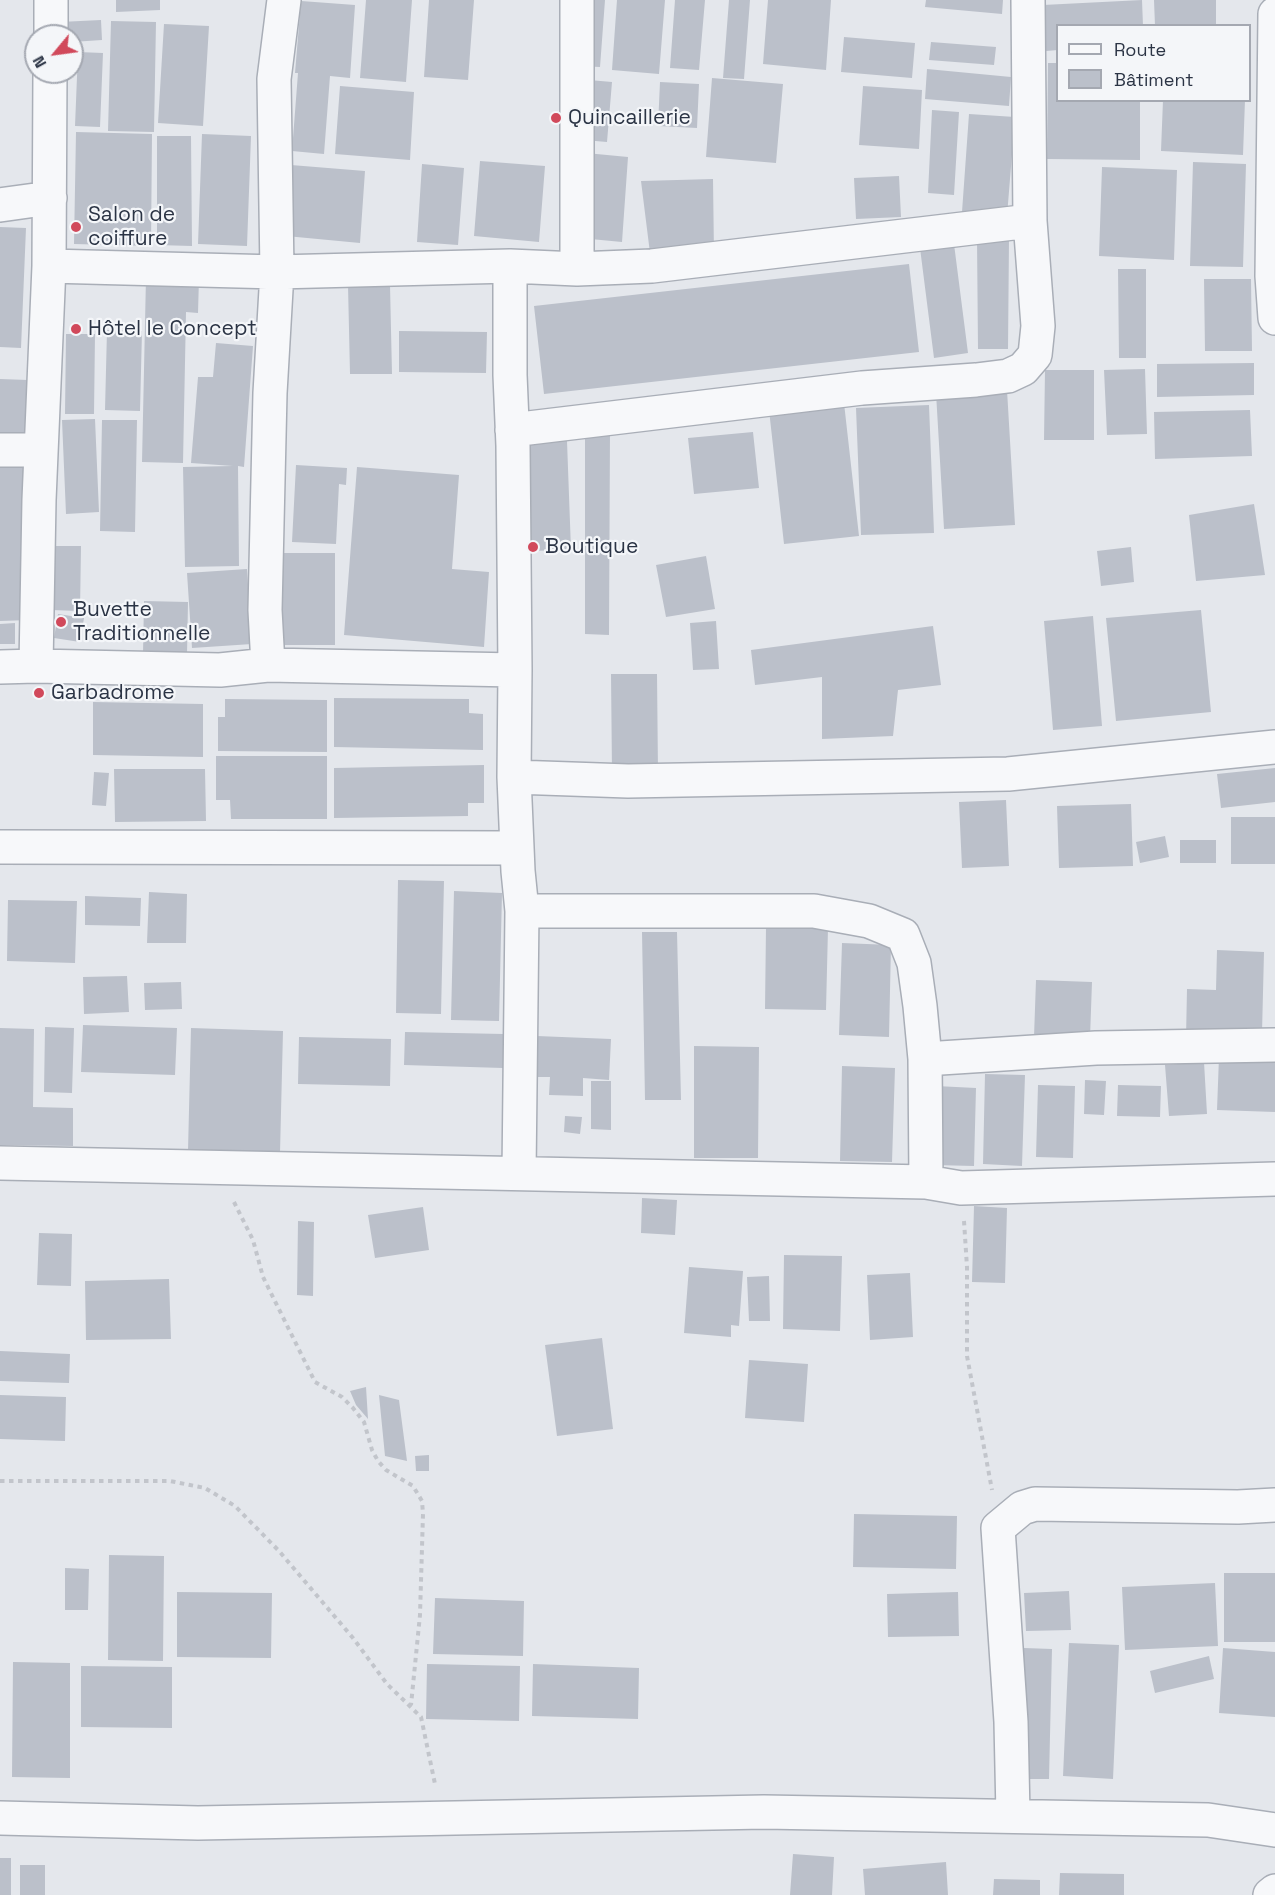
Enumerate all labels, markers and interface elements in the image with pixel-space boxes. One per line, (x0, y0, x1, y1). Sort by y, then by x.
north arrow (24, 24, 84, 84)
legend (1056, 24, 1251, 102)
text: Route (1114, 38, 1166, 61)
text: N (28, 52, 51, 72)
text: Bâtiment (1114, 68, 1194, 91)
place label: Quincaillerie (568, 105, 691, 131)
marker: Quincaillerie (549, 111, 563, 125)
place label: Salon de coiffure (88, 202, 175, 252)
marker: Salon de coiffure (69, 220, 83, 234)
place label: Hôtel le Concept (88, 316, 257, 342)
marker: Hôtel le Concept (69, 322, 83, 336)
place label: Boutique (545, 534, 638, 560)
marker: Boutique (526, 540, 540, 554)
place label: Buvette Traditionnelle (73, 597, 210, 647)
marker: Buvette Traditionnelle (54, 615, 68, 629)
place label: Garbadrome (51, 680, 175, 706)
marker: Garbadrome (32, 686, 46, 700)

